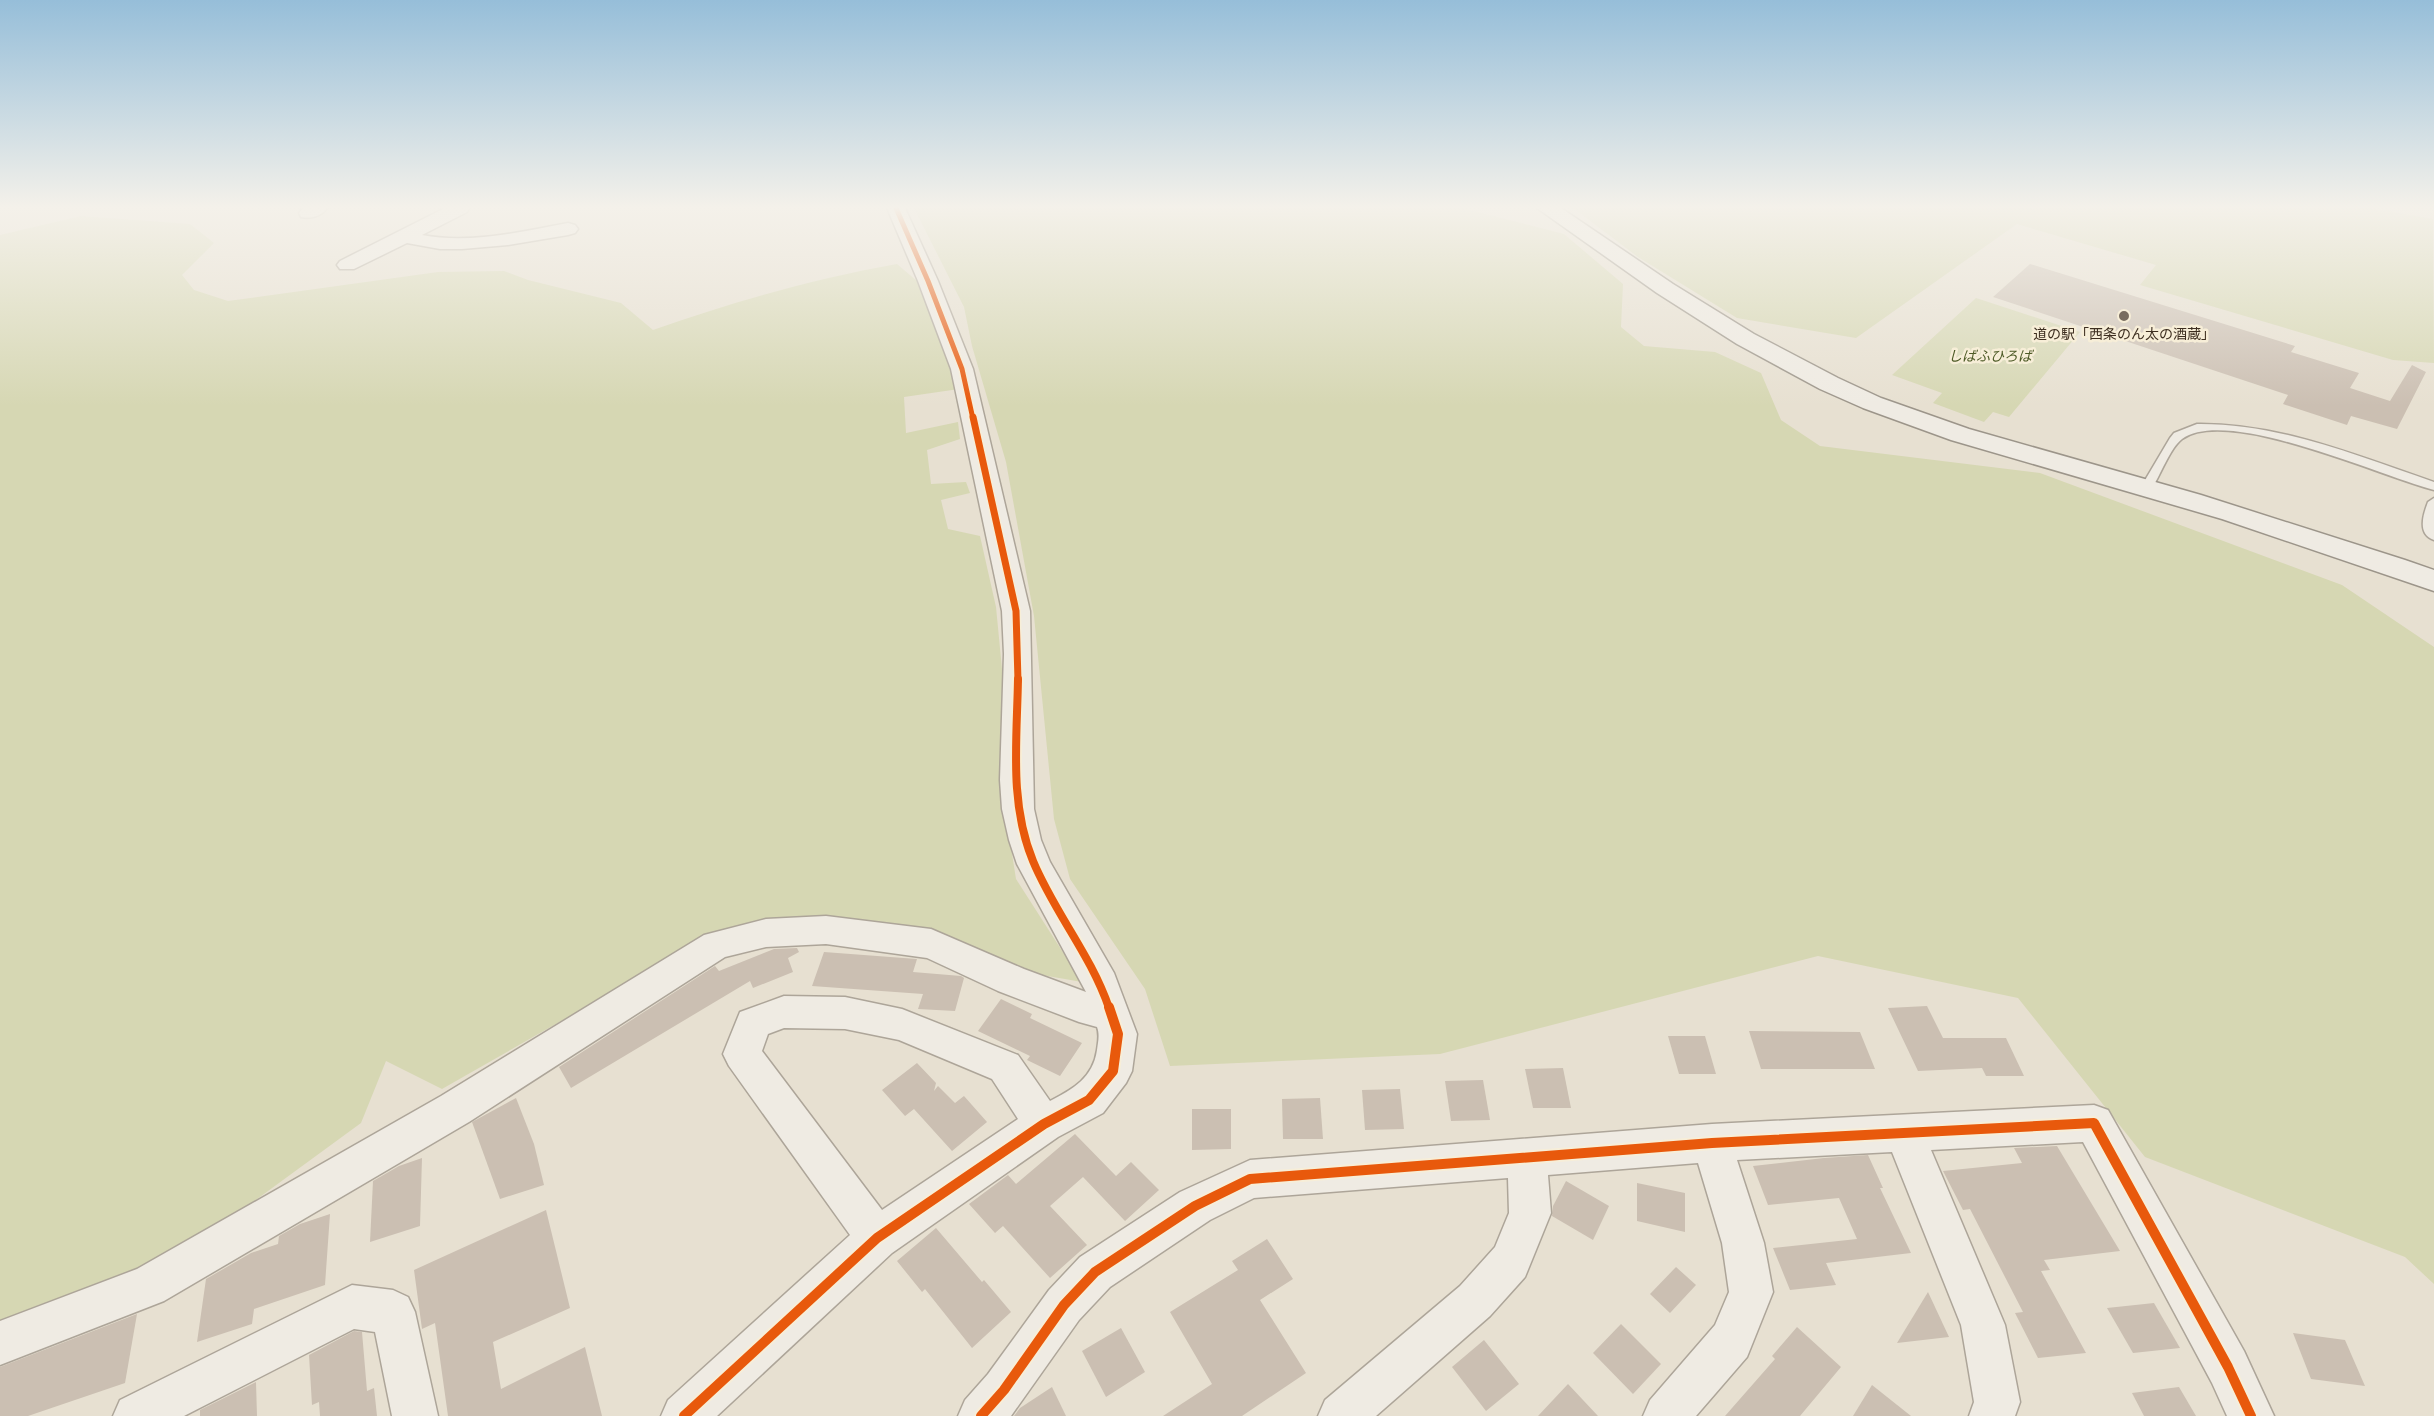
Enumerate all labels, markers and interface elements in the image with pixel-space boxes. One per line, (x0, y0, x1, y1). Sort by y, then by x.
marker: 道の駅「西条のん太の酒蔵」 (2117, 309, 2131, 323)
place label: 道の駅「西条のん太の酒蔵」 (2033, 325, 2215, 343)
park label: しばふひろば (1948, 347, 2035, 365)

